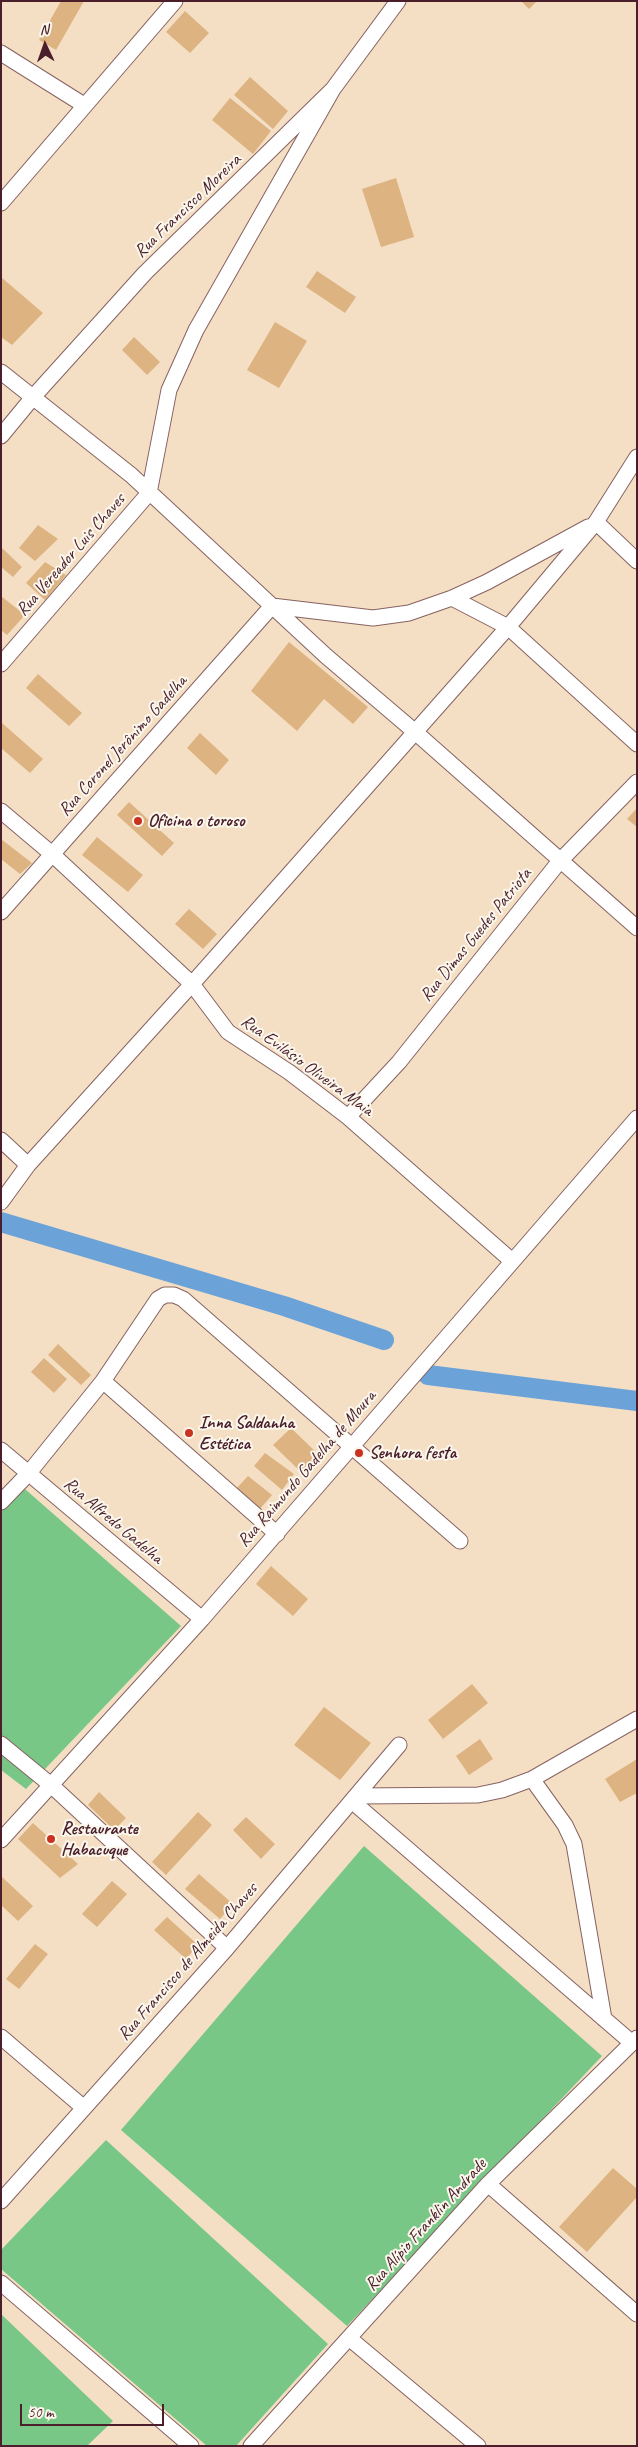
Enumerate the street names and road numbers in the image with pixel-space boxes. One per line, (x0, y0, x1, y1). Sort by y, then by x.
street label: Rua Francisco Moreira (130, 149, 246, 263)
street label: Rua Vereador Luis Chaves (12, 489, 130, 621)
street label: Rua Coronel Jerônimo Gadelha (54, 671, 192, 821)
street label: Rua Dimas Guedes Patriota (416, 864, 536, 1006)
street label: Rua Evilásio Oliveira Maia (237, 1011, 377, 1121)
street label: Rua Raimundo Gadelha de Moura (233, 1386, 381, 1552)
street label: Rua Alfredo Gadelha (59, 1473, 167, 1569)
street label: Rua Francisco de Almeida Chaves (114, 1879, 262, 2045)
street label: Rua Alípio Franklin Andrade (361, 2154, 491, 2296)

